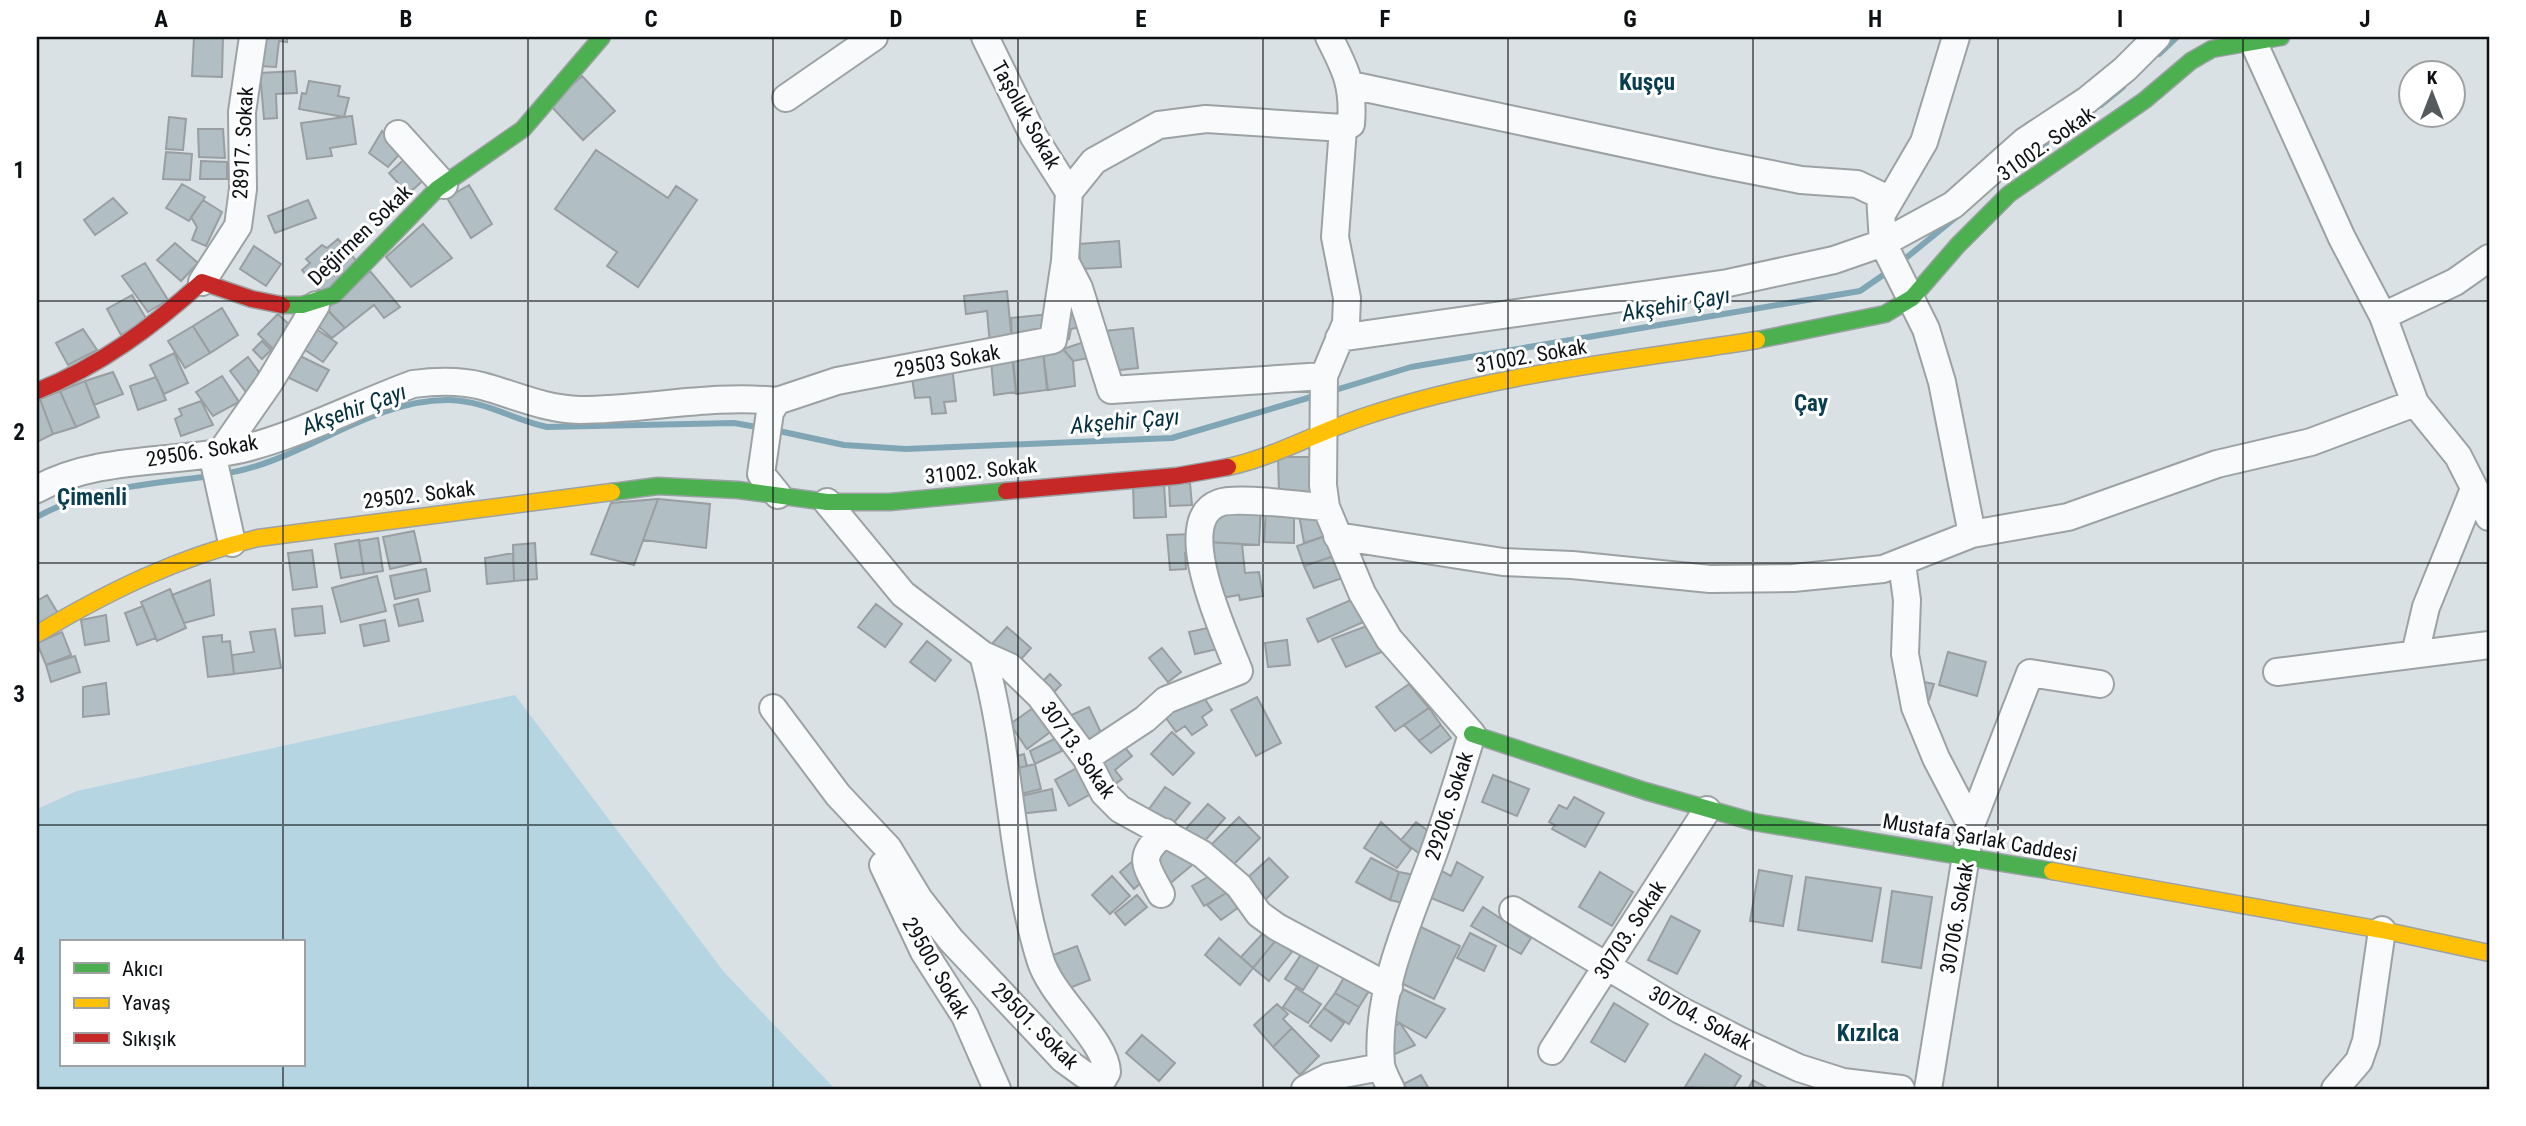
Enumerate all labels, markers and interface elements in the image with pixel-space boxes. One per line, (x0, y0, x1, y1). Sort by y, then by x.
text: A (154, 6, 168, 33)
text: B (400, 6, 412, 33)
text: C (644, 6, 658, 33)
text: D (890, 6, 903, 33)
text: E (1135, 6, 1147, 33)
text: F (1380, 6, 1391, 33)
text: G (1623, 6, 1637, 33)
text: H (1868, 6, 1882, 33)
text: I (2117, 6, 2123, 33)
text: J (2359, 6, 2371, 33)
street label: Taşoluk Sokak (987, 57, 1066, 174)
north arrow (2396, 60, 2466, 130)
text: K (2427, 66, 2438, 89)
district label: Kuşçu (1619, 69, 1675, 96)
street label: 28917. Sokak (228, 86, 258, 200)
street label: 31002. Sokak (1993, 102, 2099, 186)
text: 1 (13, 157, 25, 184)
street label: Değirmen Sokak (303, 179, 417, 290)
water label: Akşehir Çayı (1619, 282, 1732, 327)
street label: 31002. Sokak (1473, 334, 1589, 378)
street label: 29503 Sokak (892, 340, 1002, 382)
water label: Akşehir Çayı (297, 378, 410, 441)
district label: Çay (1794, 390, 1829, 417)
water label: Akşehir Çayı (1068, 403, 1181, 440)
text: 2 (13, 419, 25, 446)
street label: 29506. Sokak (145, 430, 260, 472)
street label: 31002. Sokak (924, 453, 1039, 489)
street label: 29502. Sokak (362, 476, 477, 514)
district label: Çimenli (57, 484, 127, 511)
text: 3 (13, 681, 25, 708)
street label: 30713. Sokak (1036, 697, 1120, 803)
street label: 29206. Sokak (1420, 748, 1478, 863)
street label: Mustafa Şarlak Caddesi (1881, 809, 2079, 867)
street label: 30706. Sokak (1935, 860, 1979, 976)
street label: 30703. Sokak (1589, 876, 1671, 984)
street label: 29500. Sokak (897, 913, 975, 1023)
legend (60, 940, 304, 1066)
text: 4 (13, 943, 25, 970)
text: Akıcı (122, 957, 163, 981)
street label: 29501. Sokak (987, 978, 1084, 1075)
street label: 30704. Sokak (1645, 981, 1756, 1055)
text: Yavaş (122, 991, 171, 1015)
district label: Kızılca (1837, 1020, 1899, 1047)
text: Sıkışık (122, 1027, 177, 1051)

